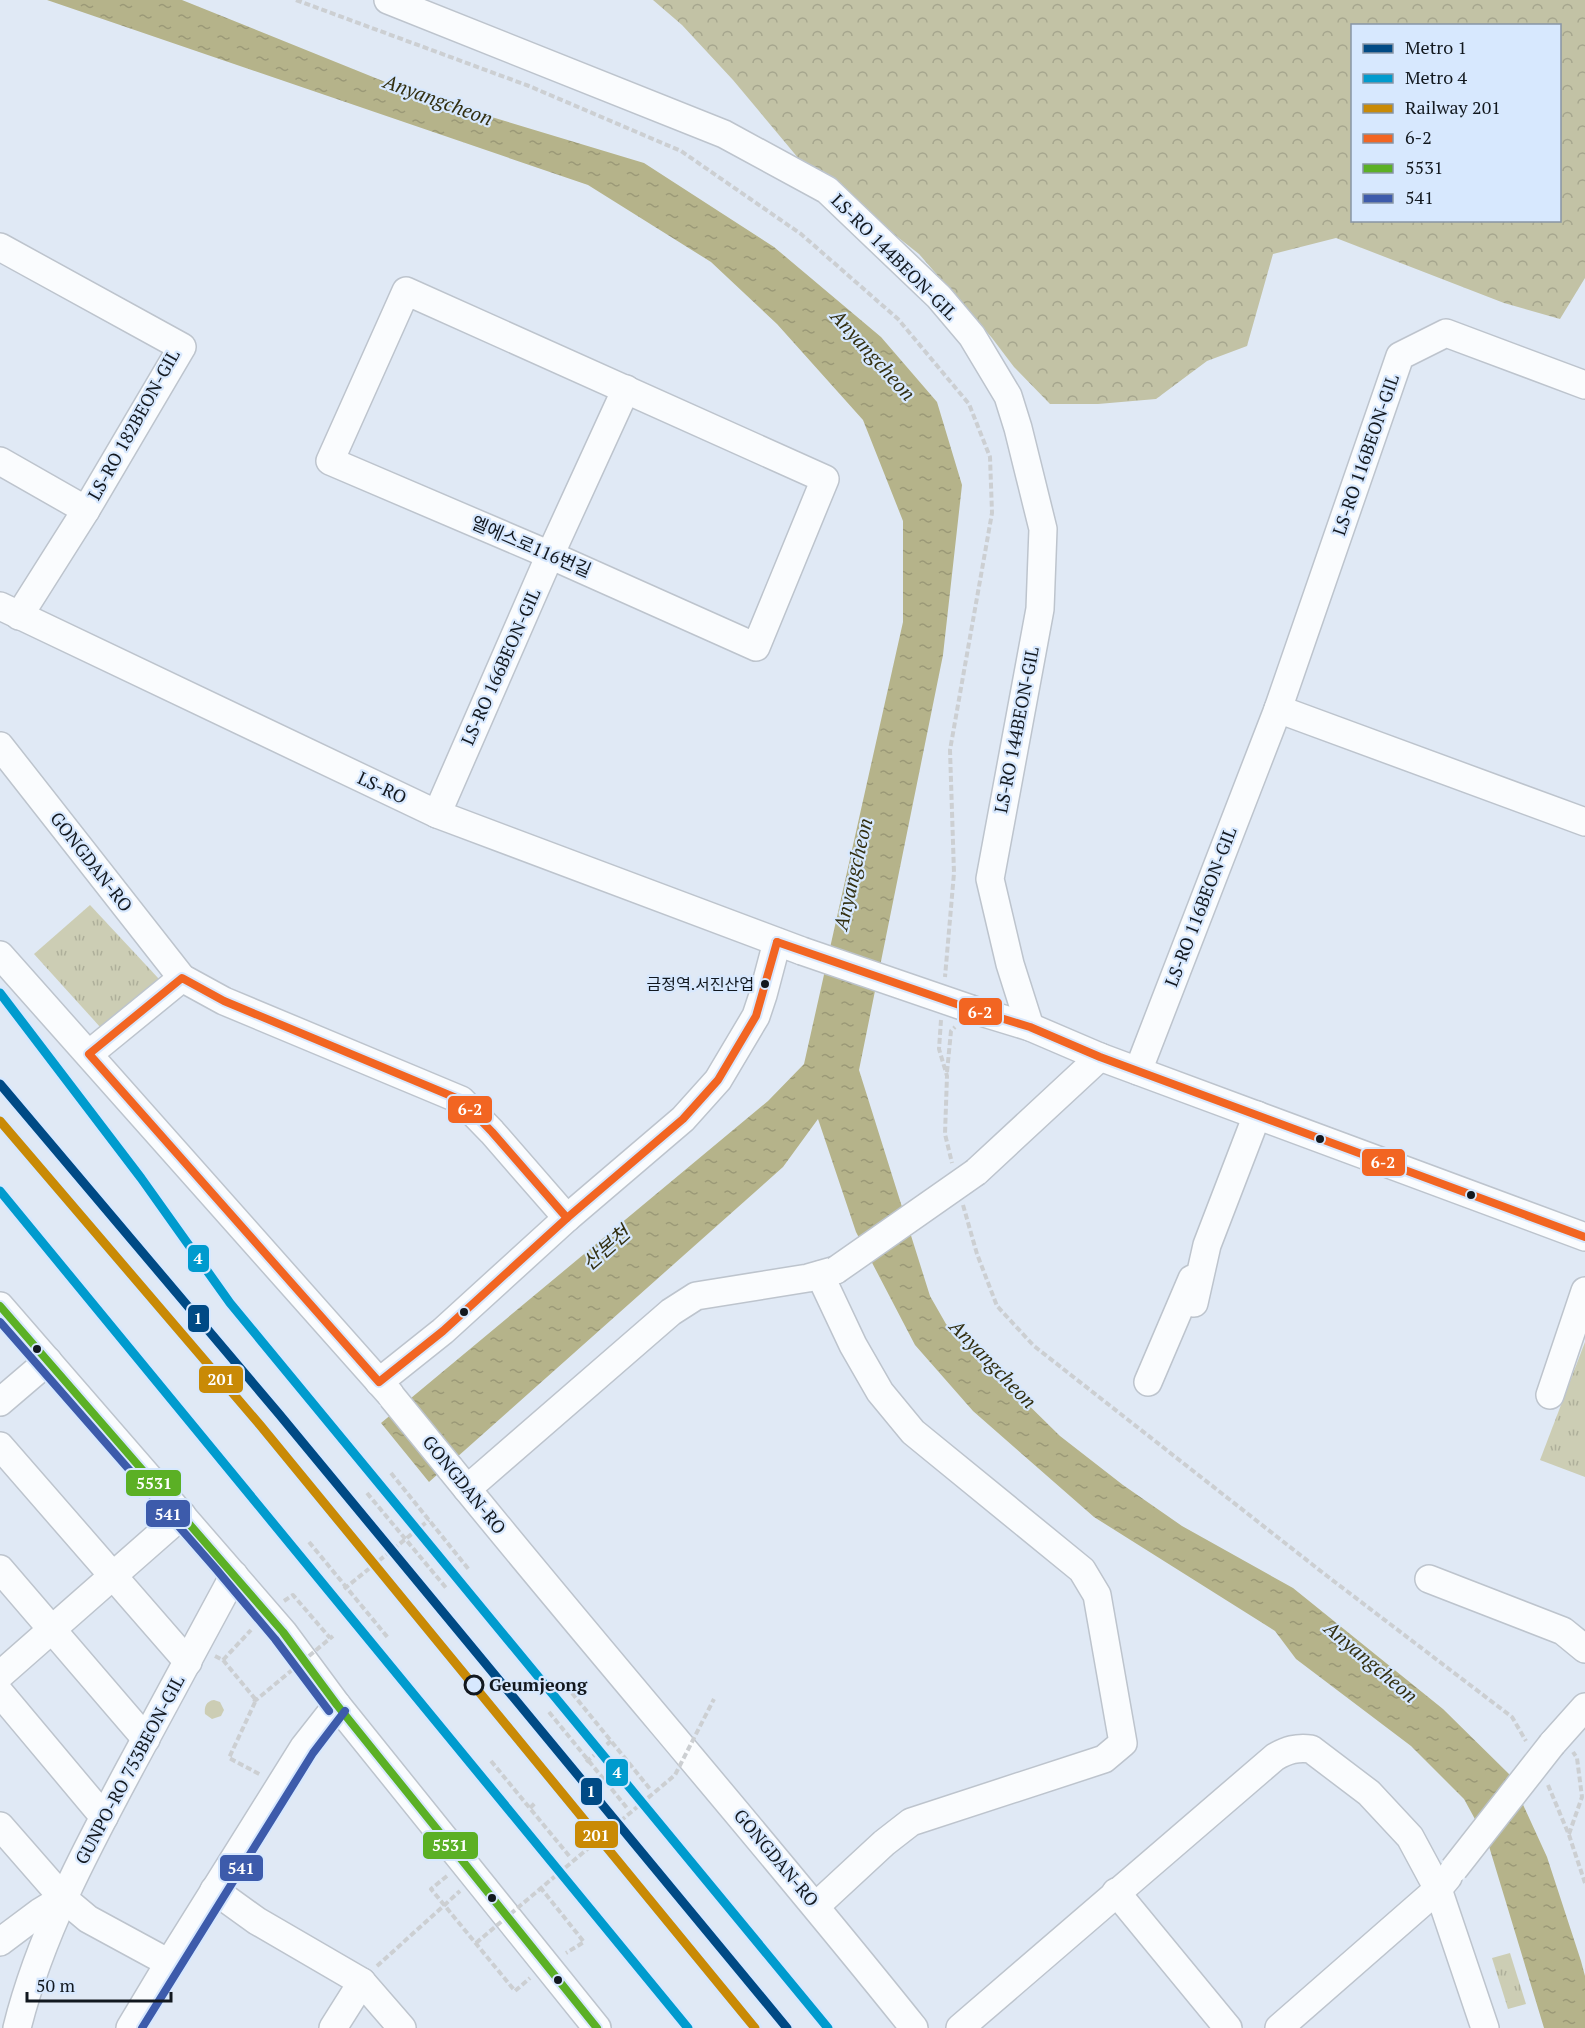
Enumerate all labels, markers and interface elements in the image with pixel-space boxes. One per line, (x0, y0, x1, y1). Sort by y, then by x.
legend (1351, 24, 1561, 222)
text: Metro 1 (1405, 35, 1467, 59)
text: Metro 4 (1405, 65, 1468, 89)
water label: Anyangcheon (379, 67, 496, 132)
text: Railway 201 (1405, 95, 1501, 119)
text: 6-2 (1405, 125, 1432, 149)
text: 5531 (1405, 155, 1443, 179)
text: 541 (1405, 185, 1434, 209)
street label: LS-RO 144BEON-GIL (827, 188, 963, 325)
water label: Anyangcheon (824, 302, 922, 406)
street label: LS-RO 182BEON-GIL (82, 345, 185, 504)
street label: LS-RO 116BEON-GIL (1326, 371, 1404, 538)
street label: 엘에스로116번길 (468, 510, 595, 582)
street label: LS-RO 166BEON-GIL (455, 584, 545, 749)
street label: LS-RO 144BEON-GIL (988, 645, 1044, 815)
street label: LS-RO (354, 765, 411, 809)
street label: GONGDAN-RO (45, 807, 138, 916)
water label: Anyangcheon (826, 815, 879, 934)
street label: LS-RO 116BEON-GIL (1159, 823, 1242, 990)
place label: 금정역.서진산업 (646, 973, 754, 995)
marker: 금정역.서진산업 (759, 978, 771, 990)
line badge: 6-2 (958, 997, 1003, 1026)
text: 6-2 (968, 1001, 992, 1023)
line badge: 6-2 (447, 1095, 493, 1124)
text: 6-2 (458, 1098, 482, 1120)
unlabelled marker (1314, 1133, 1326, 1145)
line badge: 6-2 (1361, 1148, 1406, 1177)
text: 6-2 (1371, 1151, 1395, 1173)
unlabelled marker (1465, 1189, 1477, 1201)
water label: 산본천 (576, 1218, 637, 1276)
line badge: 4 (187, 1244, 210, 1273)
text: 4 (193, 1247, 203, 1269)
line badge: 1 (187, 1304, 210, 1333)
unlabelled marker (458, 1306, 470, 1318)
text: 1 (193, 1307, 203, 1329)
water label: Anyangcheon (943, 1312, 1043, 1414)
unlabelled marker (31, 1343, 43, 1355)
line badge: 201 (198, 1365, 244, 1394)
text: 201 (207, 1368, 235, 1390)
street label: GONGDAN-RO (418, 1430, 512, 1539)
line badge: 5531 (125, 1469, 182, 1497)
text: 5531 (136, 1472, 172, 1494)
line badge: 541 (145, 1499, 191, 1528)
text: 541 (154, 1503, 182, 1525)
water label: Anyangcheon (1318, 1614, 1424, 1709)
street label: GUNPO-RO 753BEON-GIL (69, 1671, 189, 1868)
place label: Geumjeong (489, 1672, 588, 1696)
marker: Geumjeong (464, 1675, 484, 1695)
line badge: 4 (605, 1758, 629, 1787)
text: 4 (612, 1761, 622, 1783)
line badge: 1 (580, 1777, 603, 1806)
text: 1 (586, 1780, 596, 1802)
street label: GONGDAN-RO (729, 1804, 825, 1911)
line badge: 201 (574, 1820, 619, 1849)
text: 201 (582, 1824, 610, 1846)
line badge: 5531 (422, 1831, 479, 1860)
text: 5531 (432, 1834, 468, 1856)
line badge: 541 (219, 1854, 264, 1882)
text: 541 (227, 1857, 255, 1879)
unlabelled marker (486, 1892, 498, 1904)
scale bar (27, 1965, 171, 2003)
text: 50 m (36, 1973, 76, 1997)
unlabelled marker (552, 1974, 564, 1986)

